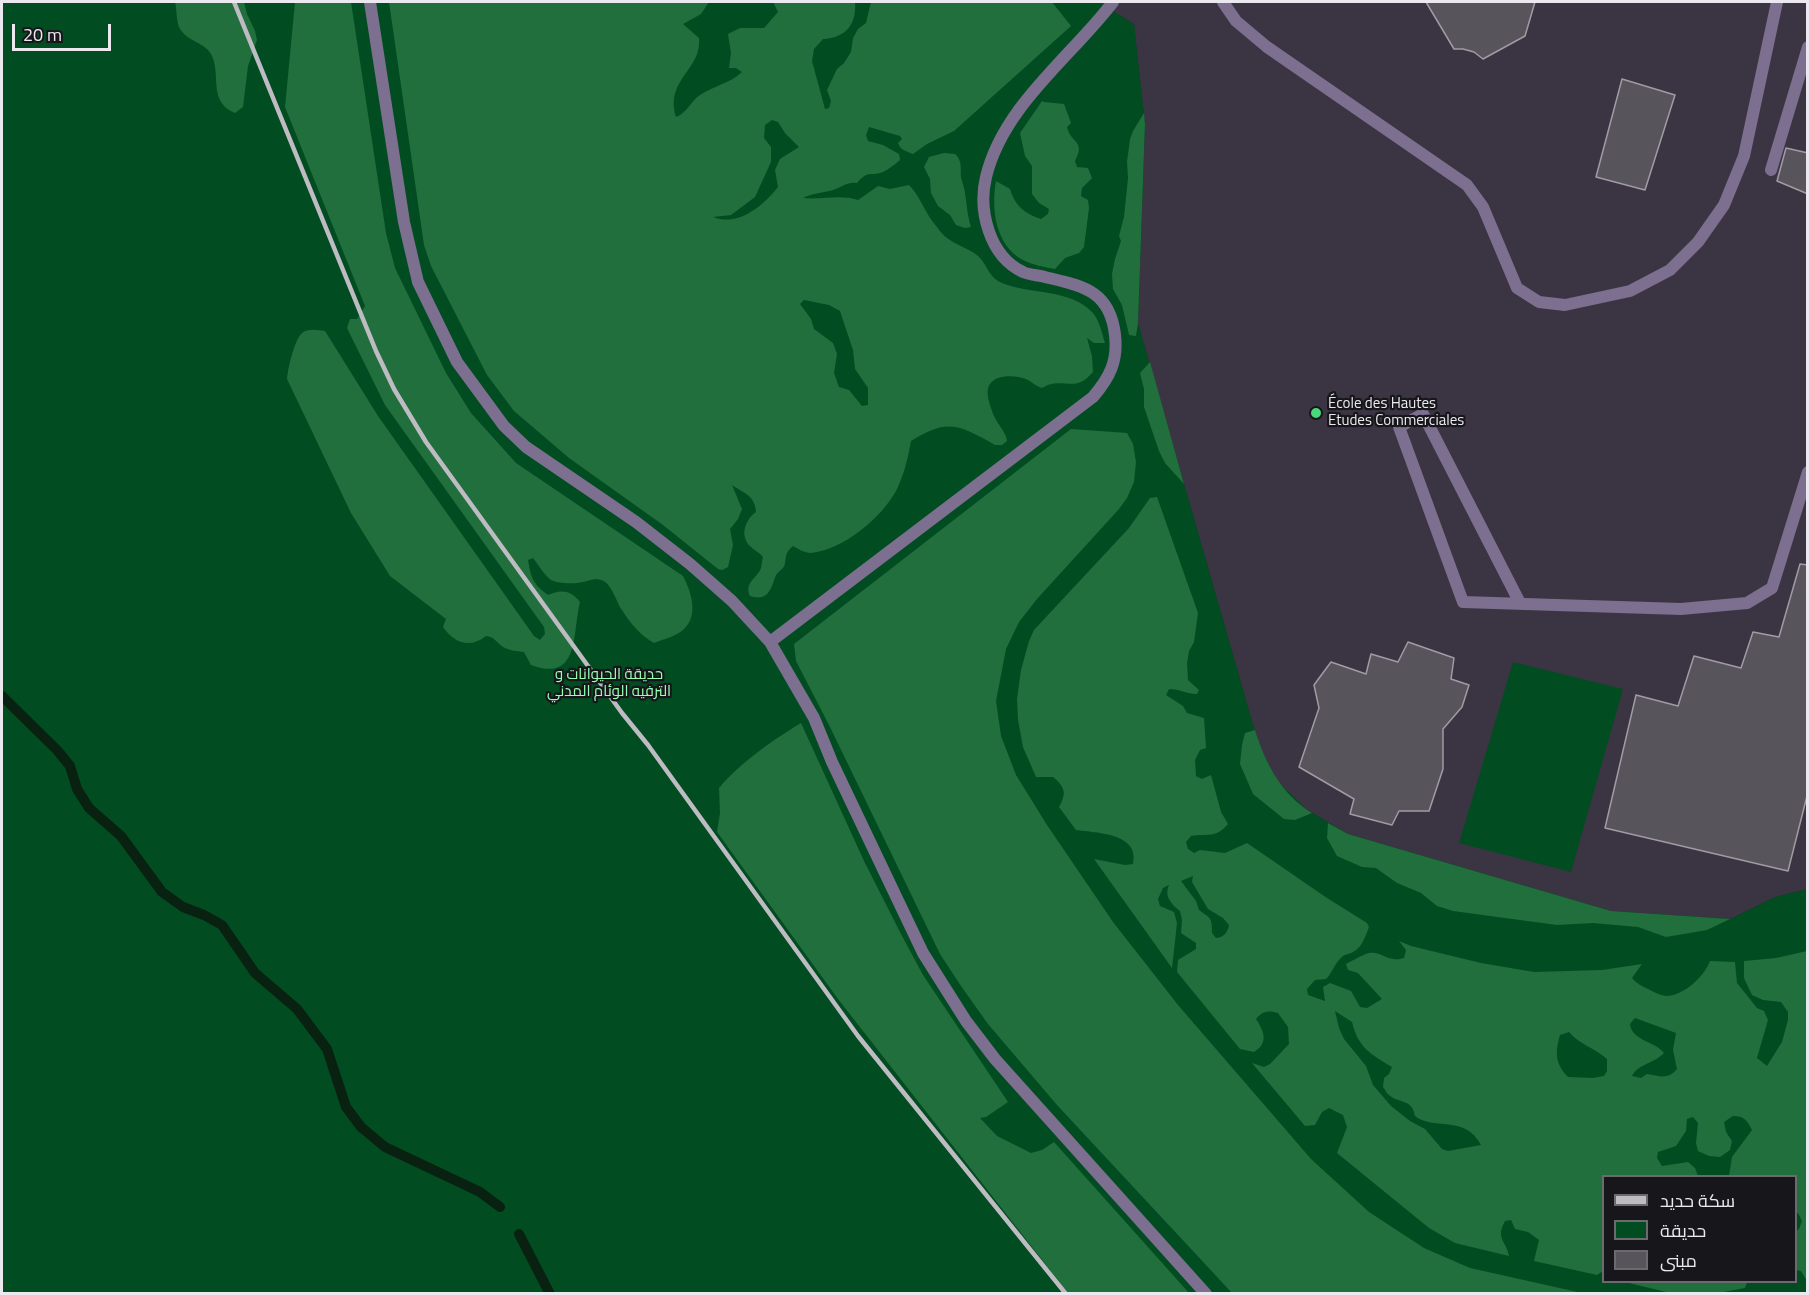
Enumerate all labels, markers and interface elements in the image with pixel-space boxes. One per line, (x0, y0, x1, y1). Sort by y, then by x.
scale bar (15, 12, 114, 50)
text: 20 m (23, 21, 62, 48)
place label: École des Hautes Etudes Commerciales (1328, 395, 1464, 430)
marker: École des Hautes Etudes Commerciales (1309, 406, 1323, 420)
park label: حديقة الحيوانات و الترفيه الوئام المدني (547, 666, 671, 701)
legend (1602, 1175, 1797, 1283)
text: سكة حديد (1660, 1187, 1735, 1214)
text: حديقة (1660, 1217, 1706, 1244)
text: مبنى (1660, 1247, 1697, 1274)

